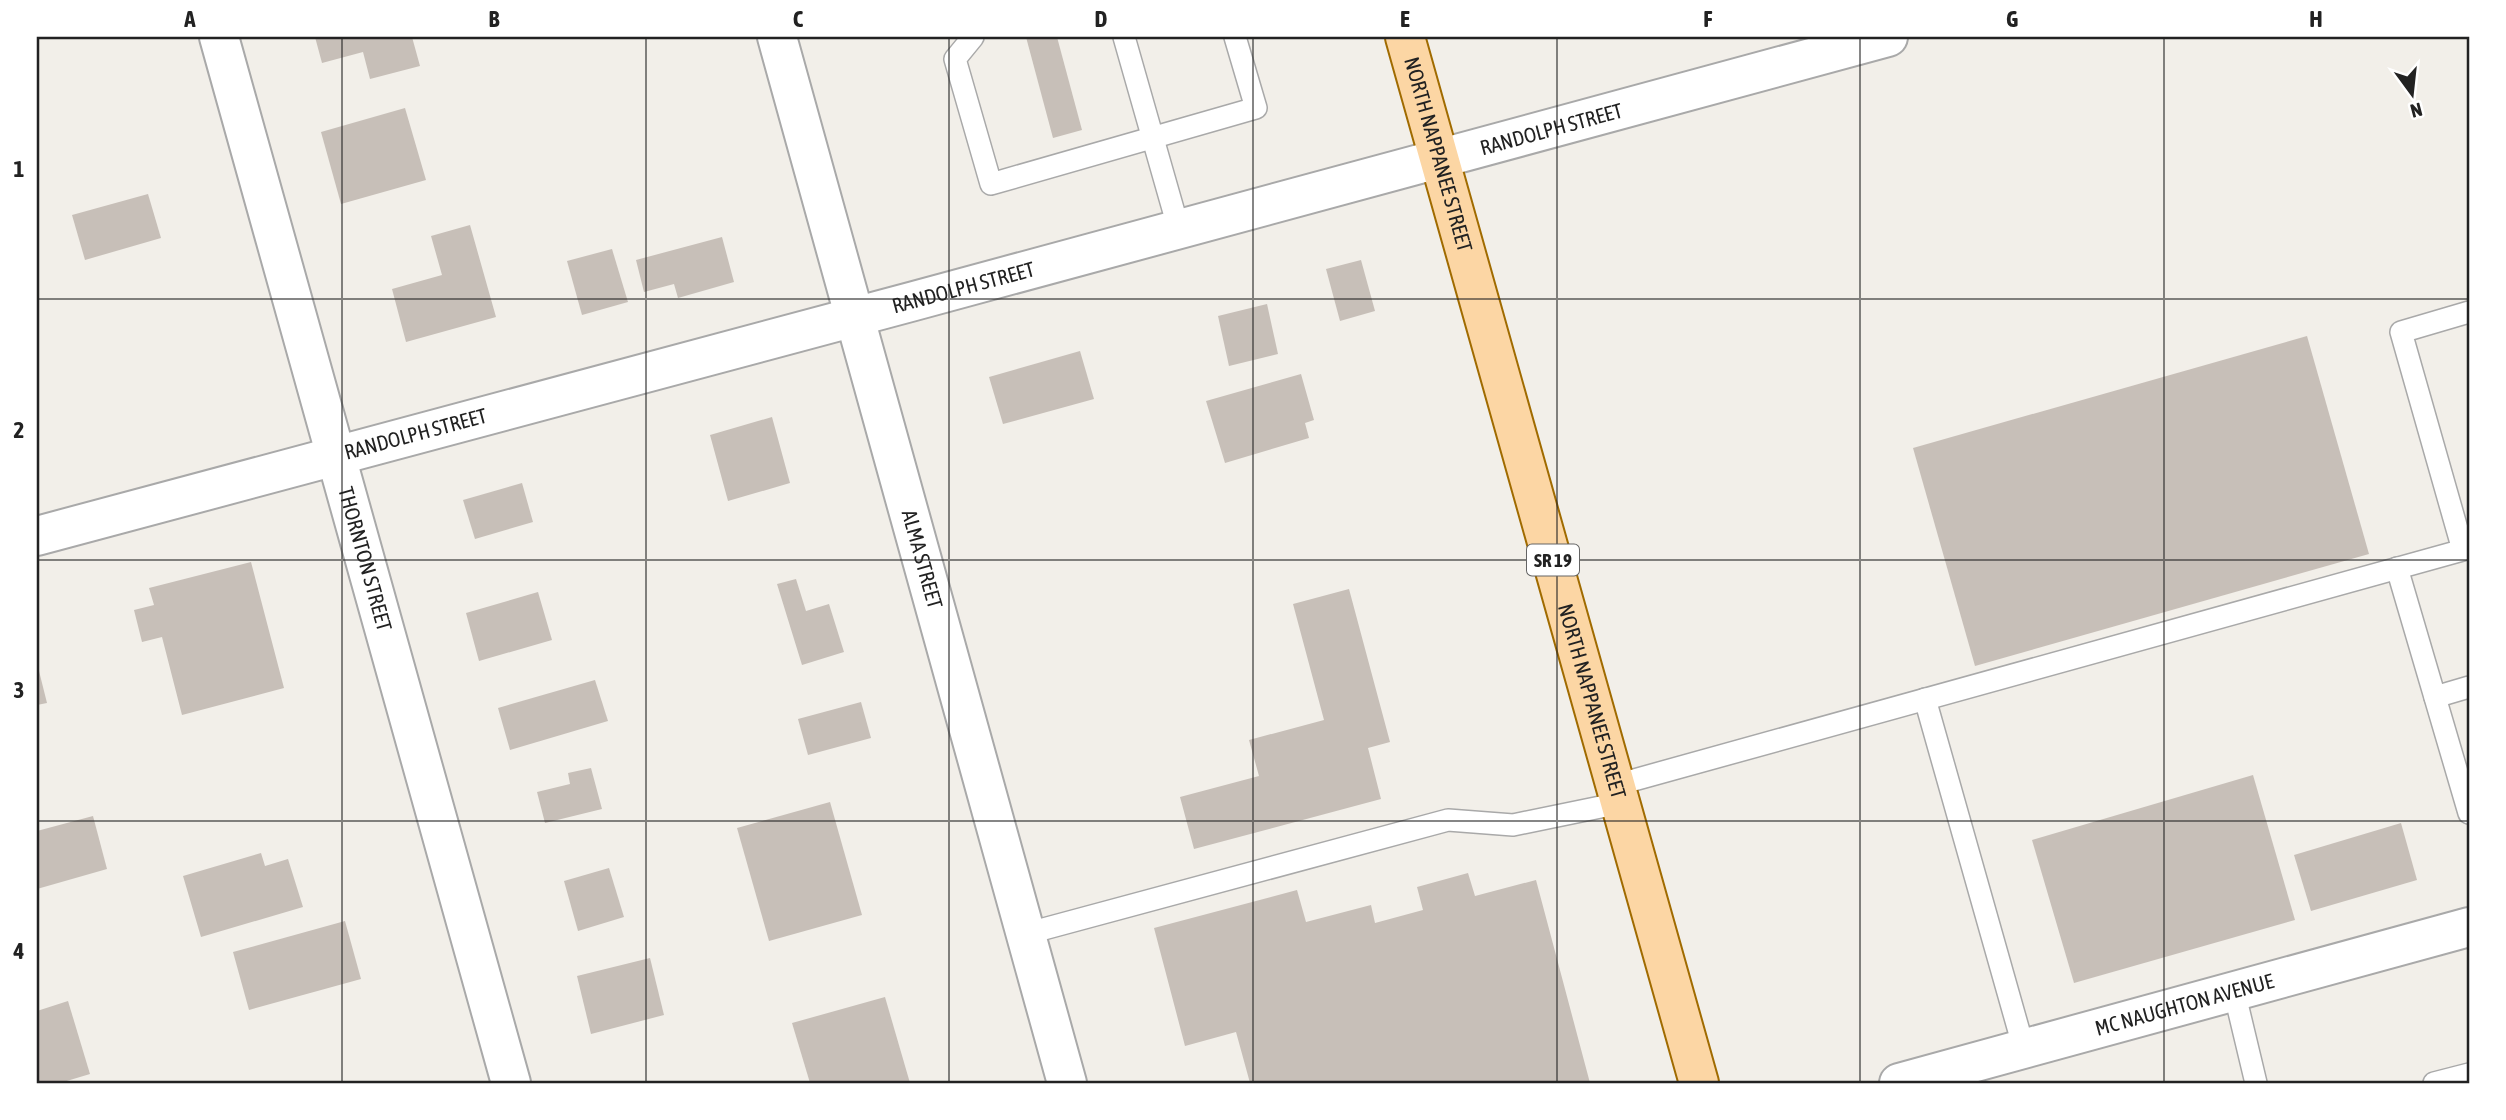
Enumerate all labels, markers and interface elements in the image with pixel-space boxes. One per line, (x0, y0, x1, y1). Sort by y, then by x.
text: A (183, 6, 196, 32)
text: B (489, 6, 500, 32)
text: C (793, 6, 804, 32)
text: D (1095, 6, 1108, 32)
text: E (1400, 6, 1410, 32)
text: F (1703, 6, 1713, 32)
text: G (2006, 6, 2018, 32)
text: H (2309, 6, 2323, 32)
street label: NORTH NAPPANEE STREET (1400, 54, 1478, 254)
north arrow (2376, 60, 2446, 130)
street label: RANDOLPH STREET (1477, 98, 1625, 159)
text: N (2408, 98, 2425, 122)
text: 1 (14, 156, 25, 182)
street label: RANDOLPH STREET (889, 256, 1037, 317)
street label: RANDOLPH STREET (341, 403, 489, 464)
text: 2 (14, 417, 24, 443)
street label: THORNTON STREET (334, 484, 397, 634)
street label: ALMA STREET (898, 507, 948, 611)
road number: SR 19 (1527, 544, 1579, 576)
street label: NORTH NAPPANEE STREET (1554, 601, 1631, 801)
text: 3 (14, 677, 24, 703)
text: 4 (13, 938, 25, 964)
street label: MC NAUGHTON AVENUE (2092, 968, 2276, 1040)

